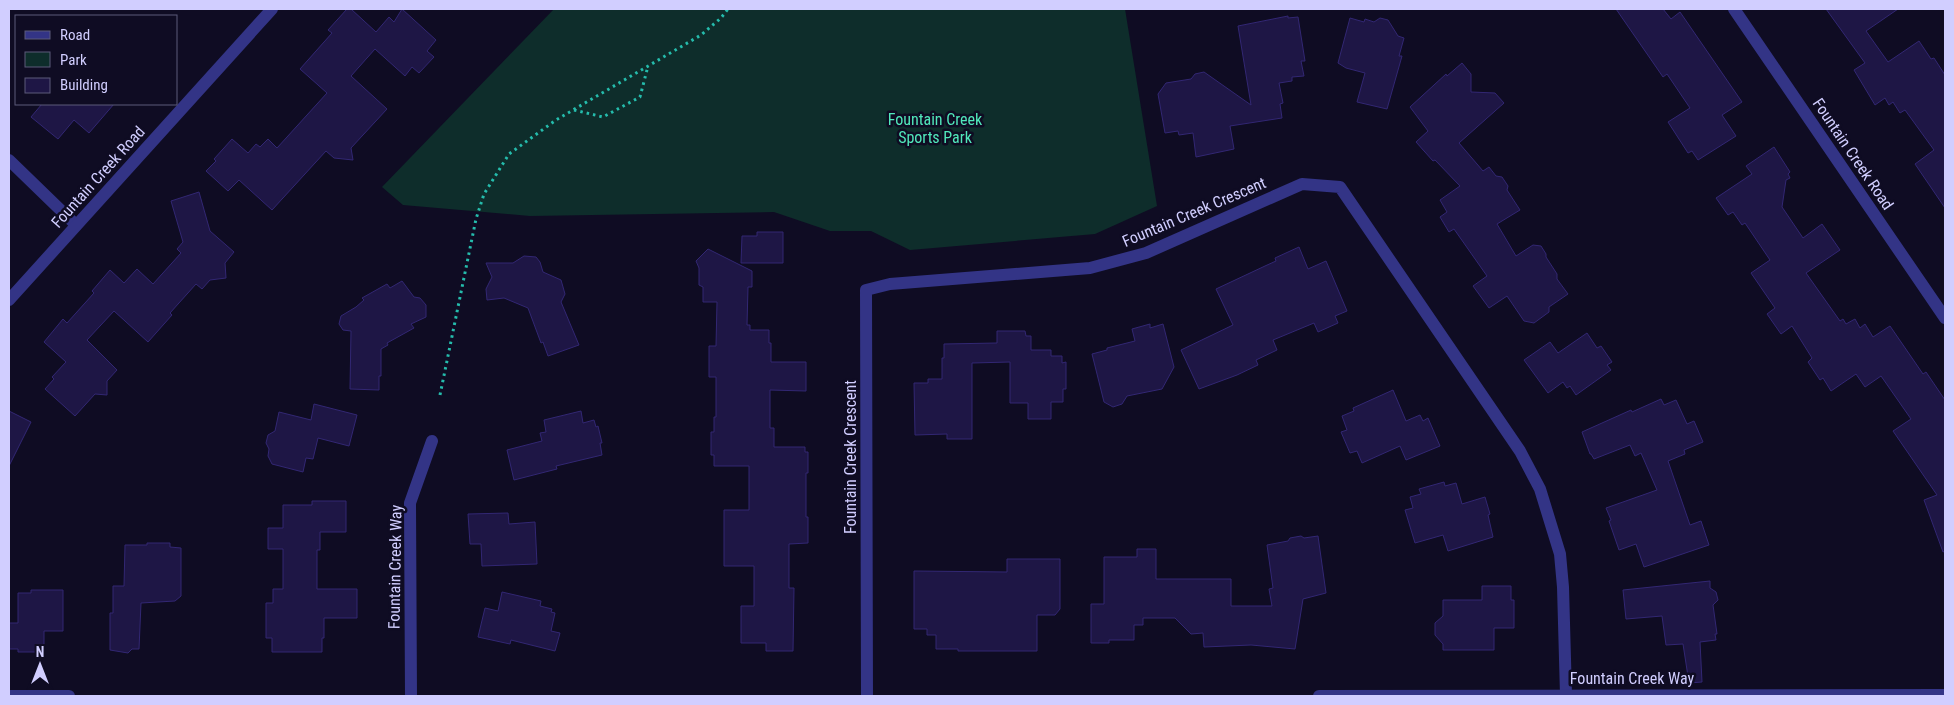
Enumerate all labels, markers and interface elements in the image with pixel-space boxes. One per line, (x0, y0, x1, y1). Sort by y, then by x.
legend (15, 15, 178, 105)
text: Road (60, 26, 90, 44)
text: Park (60, 51, 87, 69)
text: Building (60, 76, 108, 94)
street label: Fountain Creek Road (1809, 95, 1897, 213)
park label: Fountain Creek Sports Park (888, 110, 983, 147)
street label: Fountain Creek Road (47, 122, 149, 232)
street label: Fountain Creek Crescent (1119, 173, 1269, 251)
street label: Fountain Creek Crescent (841, 380, 860, 534)
street label: Fountain Creek Way (384, 504, 406, 629)
north arrow (15, 640, 65, 690)
text: N (36, 644, 44, 660)
street label: Fountain Creek Way (1570, 669, 1695, 688)

